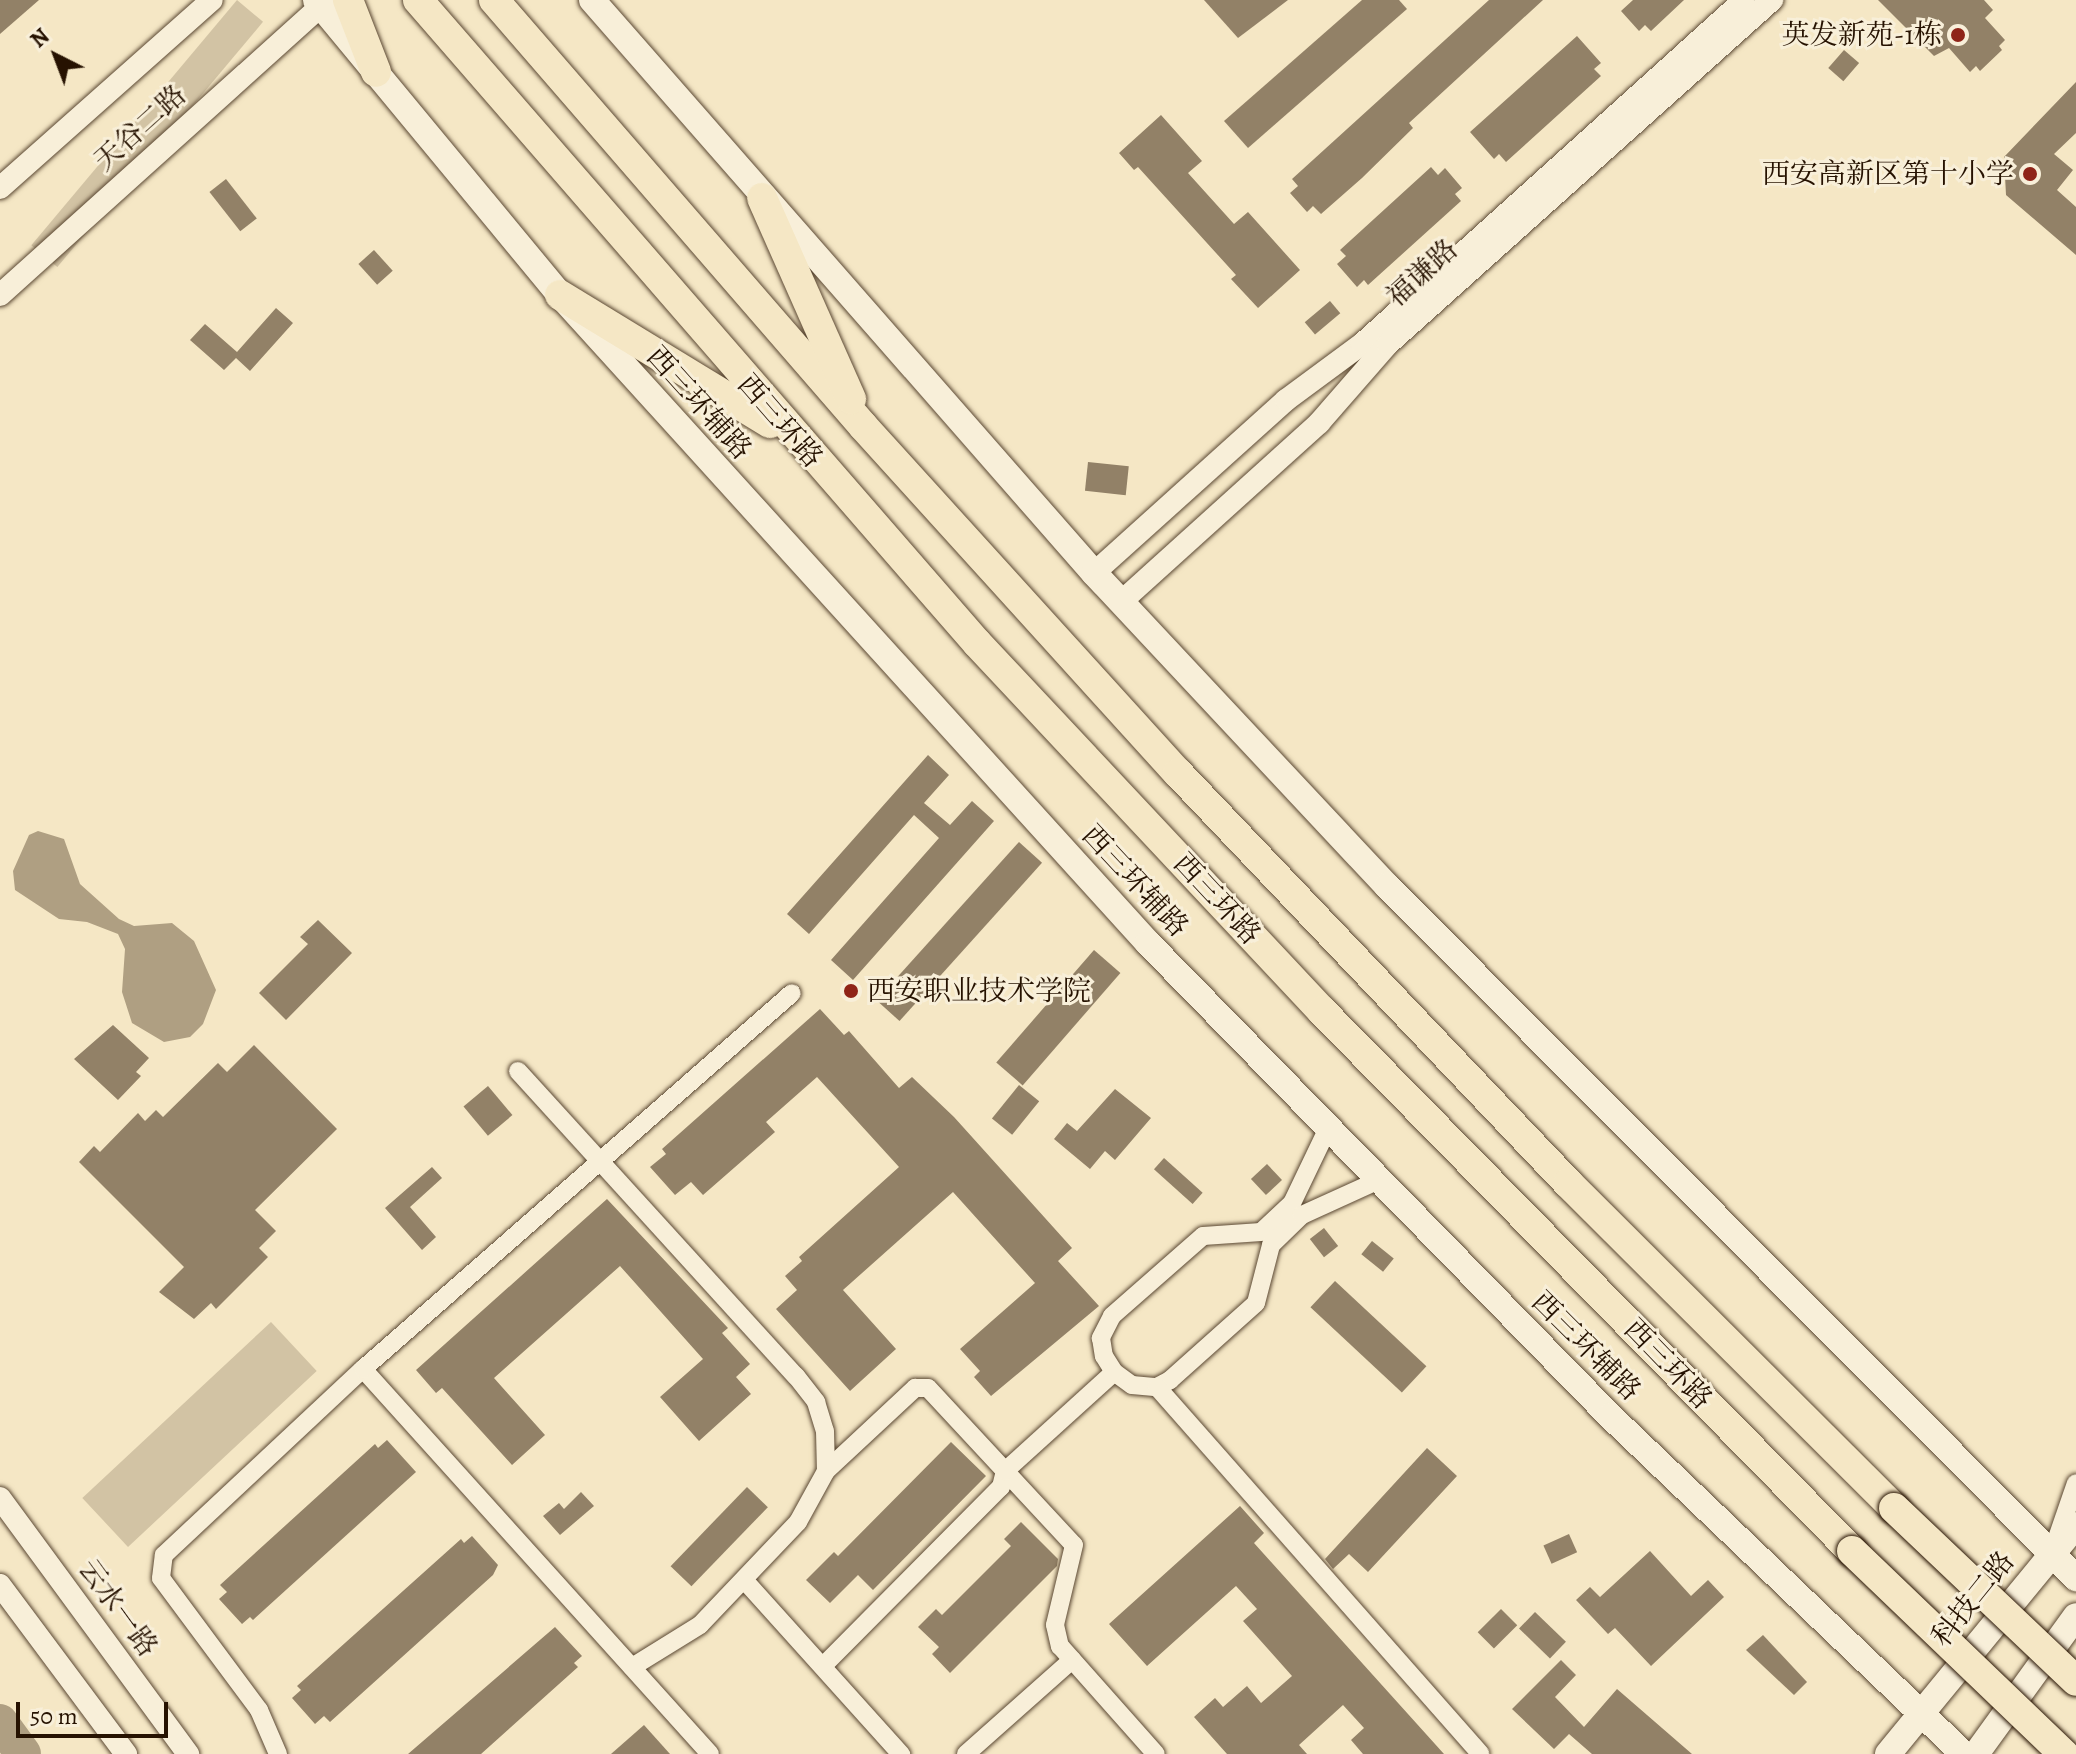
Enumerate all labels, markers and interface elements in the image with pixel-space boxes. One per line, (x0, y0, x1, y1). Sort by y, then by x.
north arrow (16, 16, 96, 96)
place label: 英发新苑-1栋 (1782, 18, 1942, 52)
text: N (24, 22, 56, 55)
marker: 英发新苑-1栋 (1949, 26, 1967, 44)
street label: 天谷二路 (87, 78, 193, 178)
place label: 西安高新区第十小学 (1762, 157, 2014, 191)
marker: 西安高新区第十小学 (2021, 165, 2039, 183)
street label: 福谦路 (1380, 232, 1464, 314)
street label: 西三环辅路 (640, 340, 758, 466)
street label: 西三环路 (731, 368, 829, 474)
street label: 西三环辅路 (1075, 818, 1195, 944)
street label: 西三环路 (1167, 847, 1267, 951)
place label: 西安职业技术学院 (867, 974, 1091, 1008)
marker: 西安职业技术学院 (842, 982, 860, 1000)
street label: 西三环辅路 (1525, 1285, 1647, 1407)
street label: 西三环路 (1617, 1312, 1719, 1416)
street label: 科技二路 (1925, 1545, 2021, 1653)
street label: 云水一路 (71, 1553, 165, 1663)
scale bar (20, 1686, 172, 1736)
text: 50 m (30, 1700, 78, 1732)

